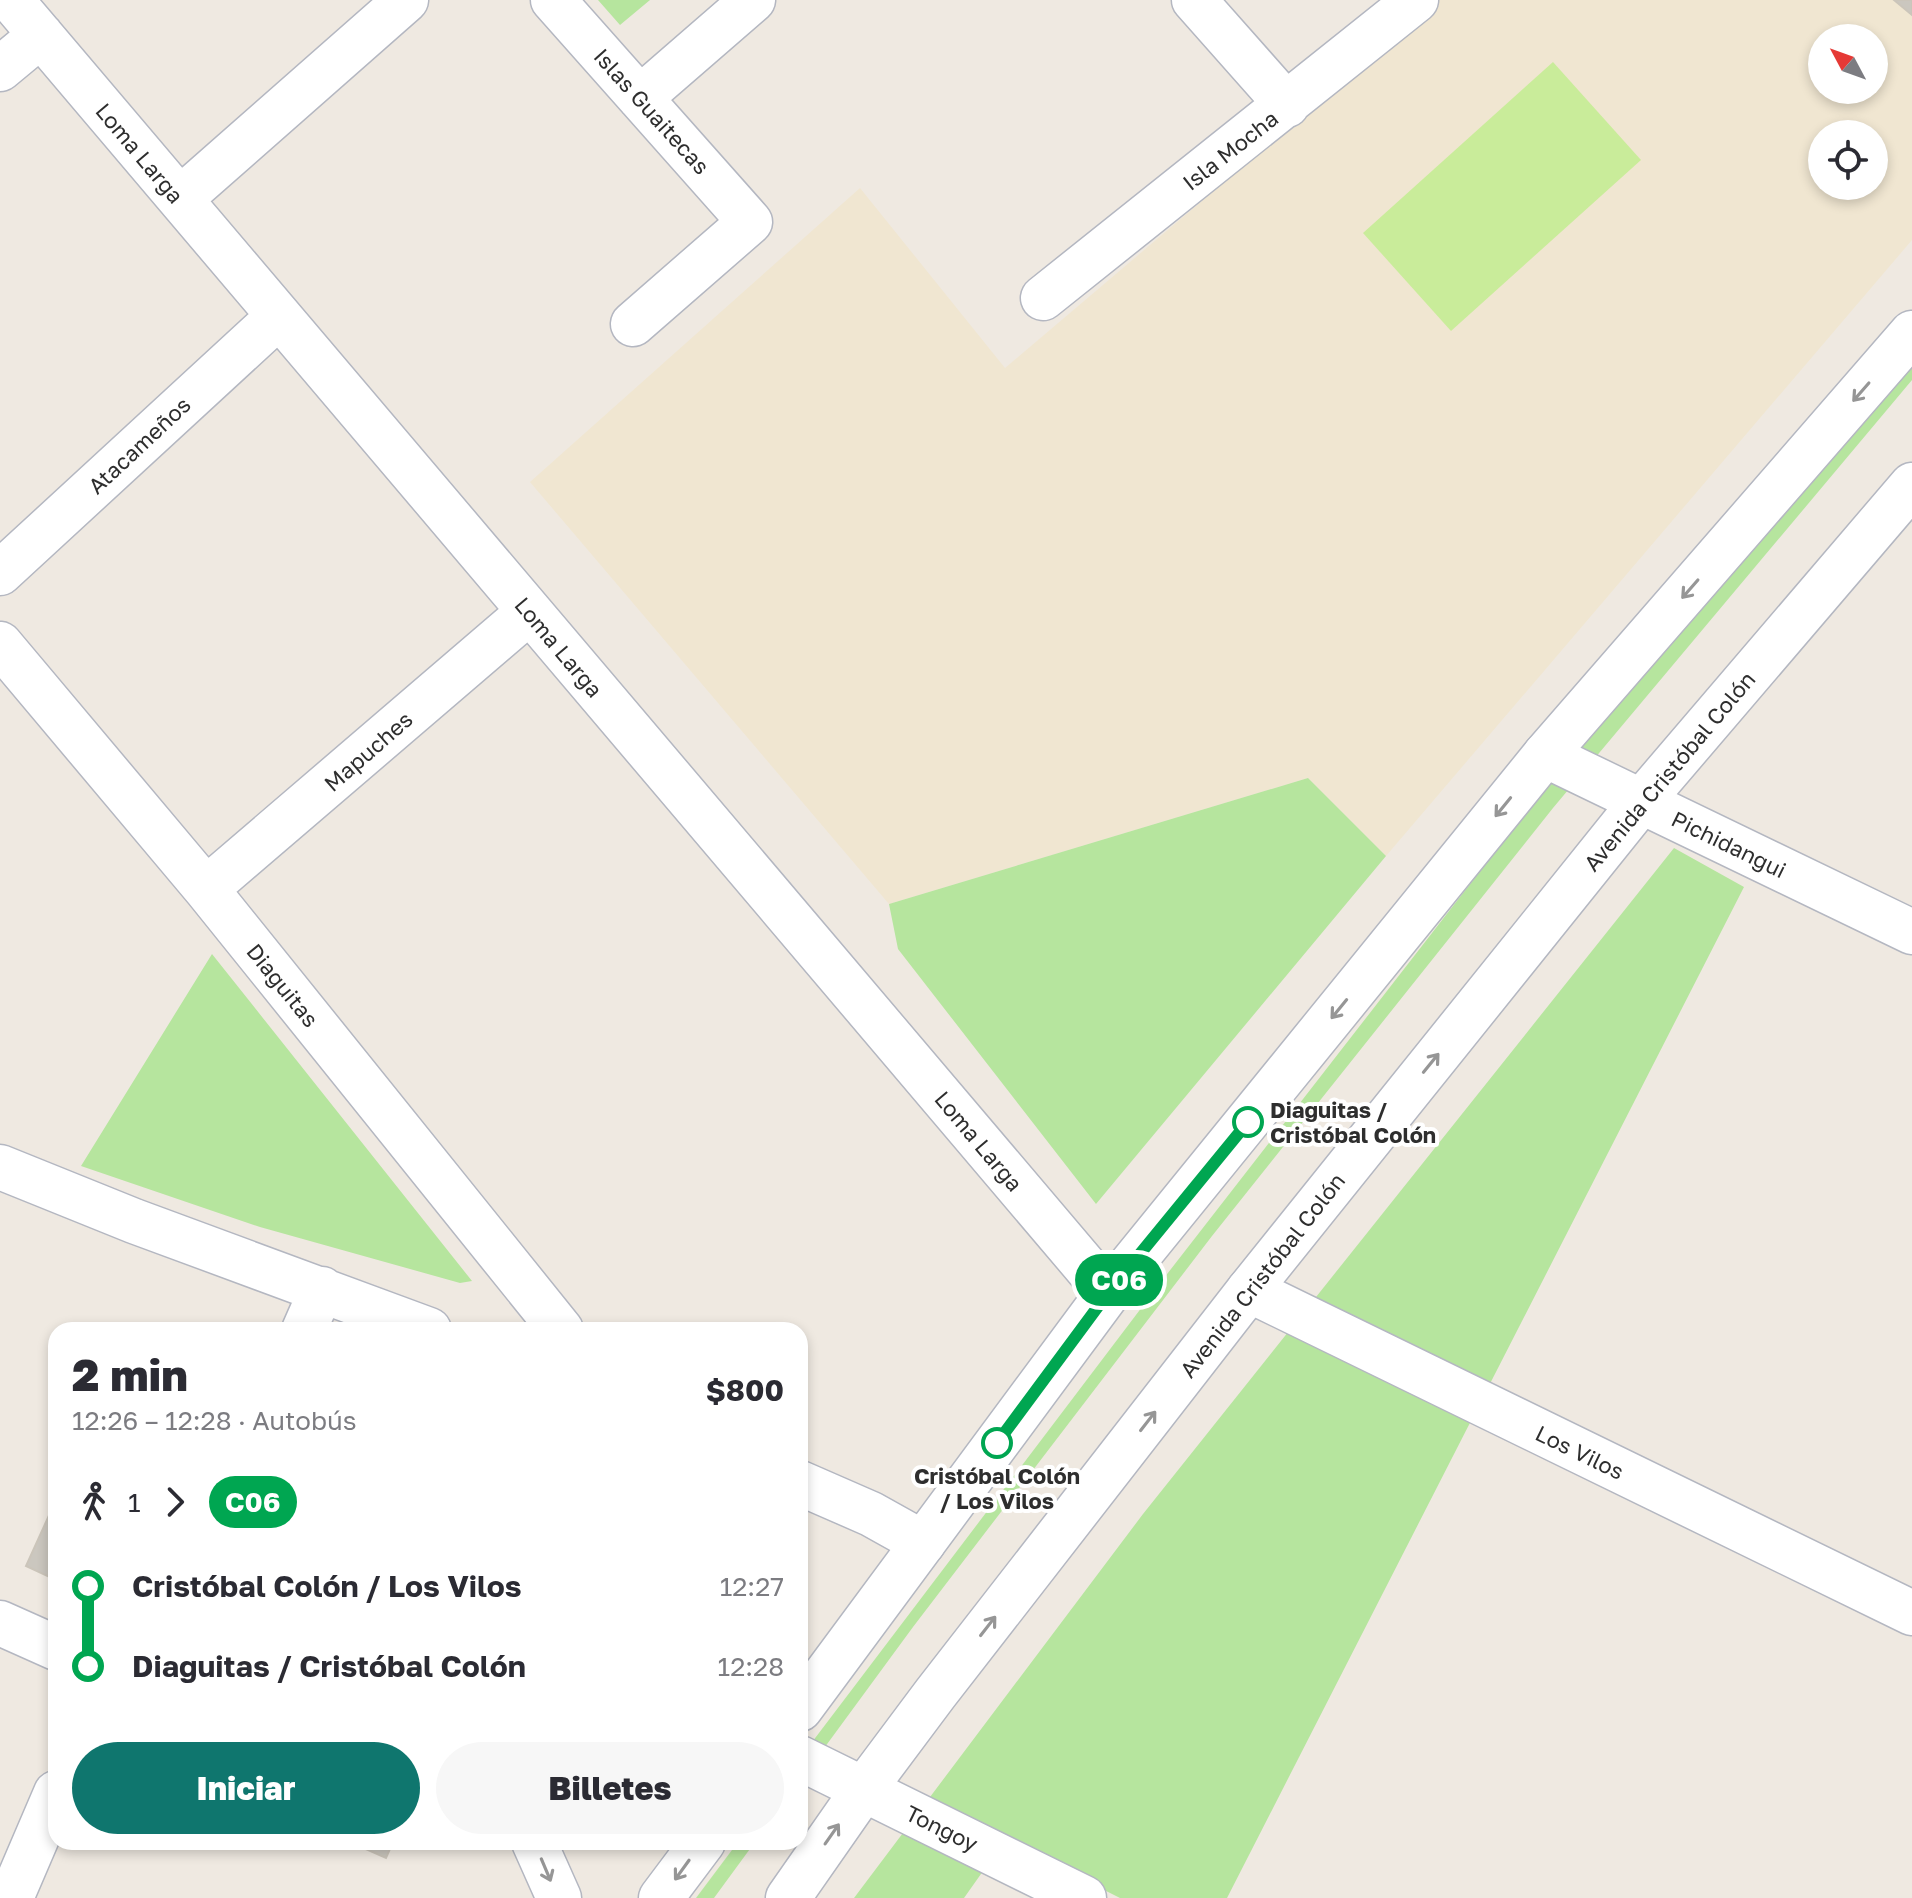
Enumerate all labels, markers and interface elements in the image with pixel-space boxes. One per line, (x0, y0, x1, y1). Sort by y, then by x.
north arrow (1808, 24, 1888, 104)
map controls (1808, 24, 1888, 200)
street label: Islas Guaitecas (588, 43, 716, 179)
street label: Loma Larga (90, 97, 190, 209)
street label: Isla Mocha (1177, 104, 1283, 196)
button: locate (1808, 120, 1888, 200)
one-way arrow (1852, 382, 1870, 402)
street label: Atacameños (82, 391, 196, 499)
one-way arrow (1681, 578, 1699, 598)
street label: Loma Larga (509, 591, 609, 703)
street label: Avenida Cristóbal Colón (1578, 666, 1760, 876)
street label: Mapuches (318, 705, 418, 797)
one-way arrow (1494, 796, 1512, 817)
street label: Pichidangui (1667, 805, 1791, 883)
street label: Diaguitas (241, 938, 325, 1032)
one-way arrow (1330, 998, 1348, 1019)
one-way arrow (1422, 1053, 1440, 1074)
street label: Loma Larga (929, 1085, 1029, 1197)
place label: Diaguitas / Cristóbal Colón (1270, 1096, 1436, 1148)
marker: Diaguitas / Cristóbal Colón (1233, 1107, 1263, 1137)
street label: Avenida Cristóbal Colón (1174, 1167, 1350, 1383)
line badge: C06 (1073, 1254, 1165, 1306)
text: C06 (1091, 1263, 1147, 1296)
text: 2 min (72, 1348, 188, 1401)
text: $800 (706, 1372, 784, 1408)
text: 12:26 – 12:28 · Autobús (72, 1405, 356, 1436)
one-way arrow (1139, 1410, 1156, 1432)
street label: Los Vilos (1531, 1419, 1629, 1485)
marker: Cristóbal Colón / Los Vilos (982, 1428, 1012, 1458)
place label: Cristóbal Colón / Los Vilos (914, 1462, 1080, 1514)
icon: walk (72, 1480, 116, 1524)
icon: forward (153, 1480, 197, 1524)
text: C06 (225, 1485, 281, 1518)
text: 1 (128, 1487, 141, 1518)
text: Cristóbal Colón / Los Vilos (132, 1568, 522, 1604)
text: 12:27 (720, 1571, 784, 1602)
one-way arrow (980, 1616, 997, 1637)
text: Diaguitas / Cristóbal Colón (132, 1648, 526, 1684)
text: 12:28 (718, 1651, 784, 1682)
button: Iniciar (72, 1742, 420, 1834)
button: Billetes (436, 1742, 784, 1834)
street label: Tongoy (901, 1799, 983, 1857)
one-way arrow (824, 1823, 840, 1845)
one-way arrow (539, 1857, 554, 1882)
one-way arrow (674, 1859, 691, 1880)

